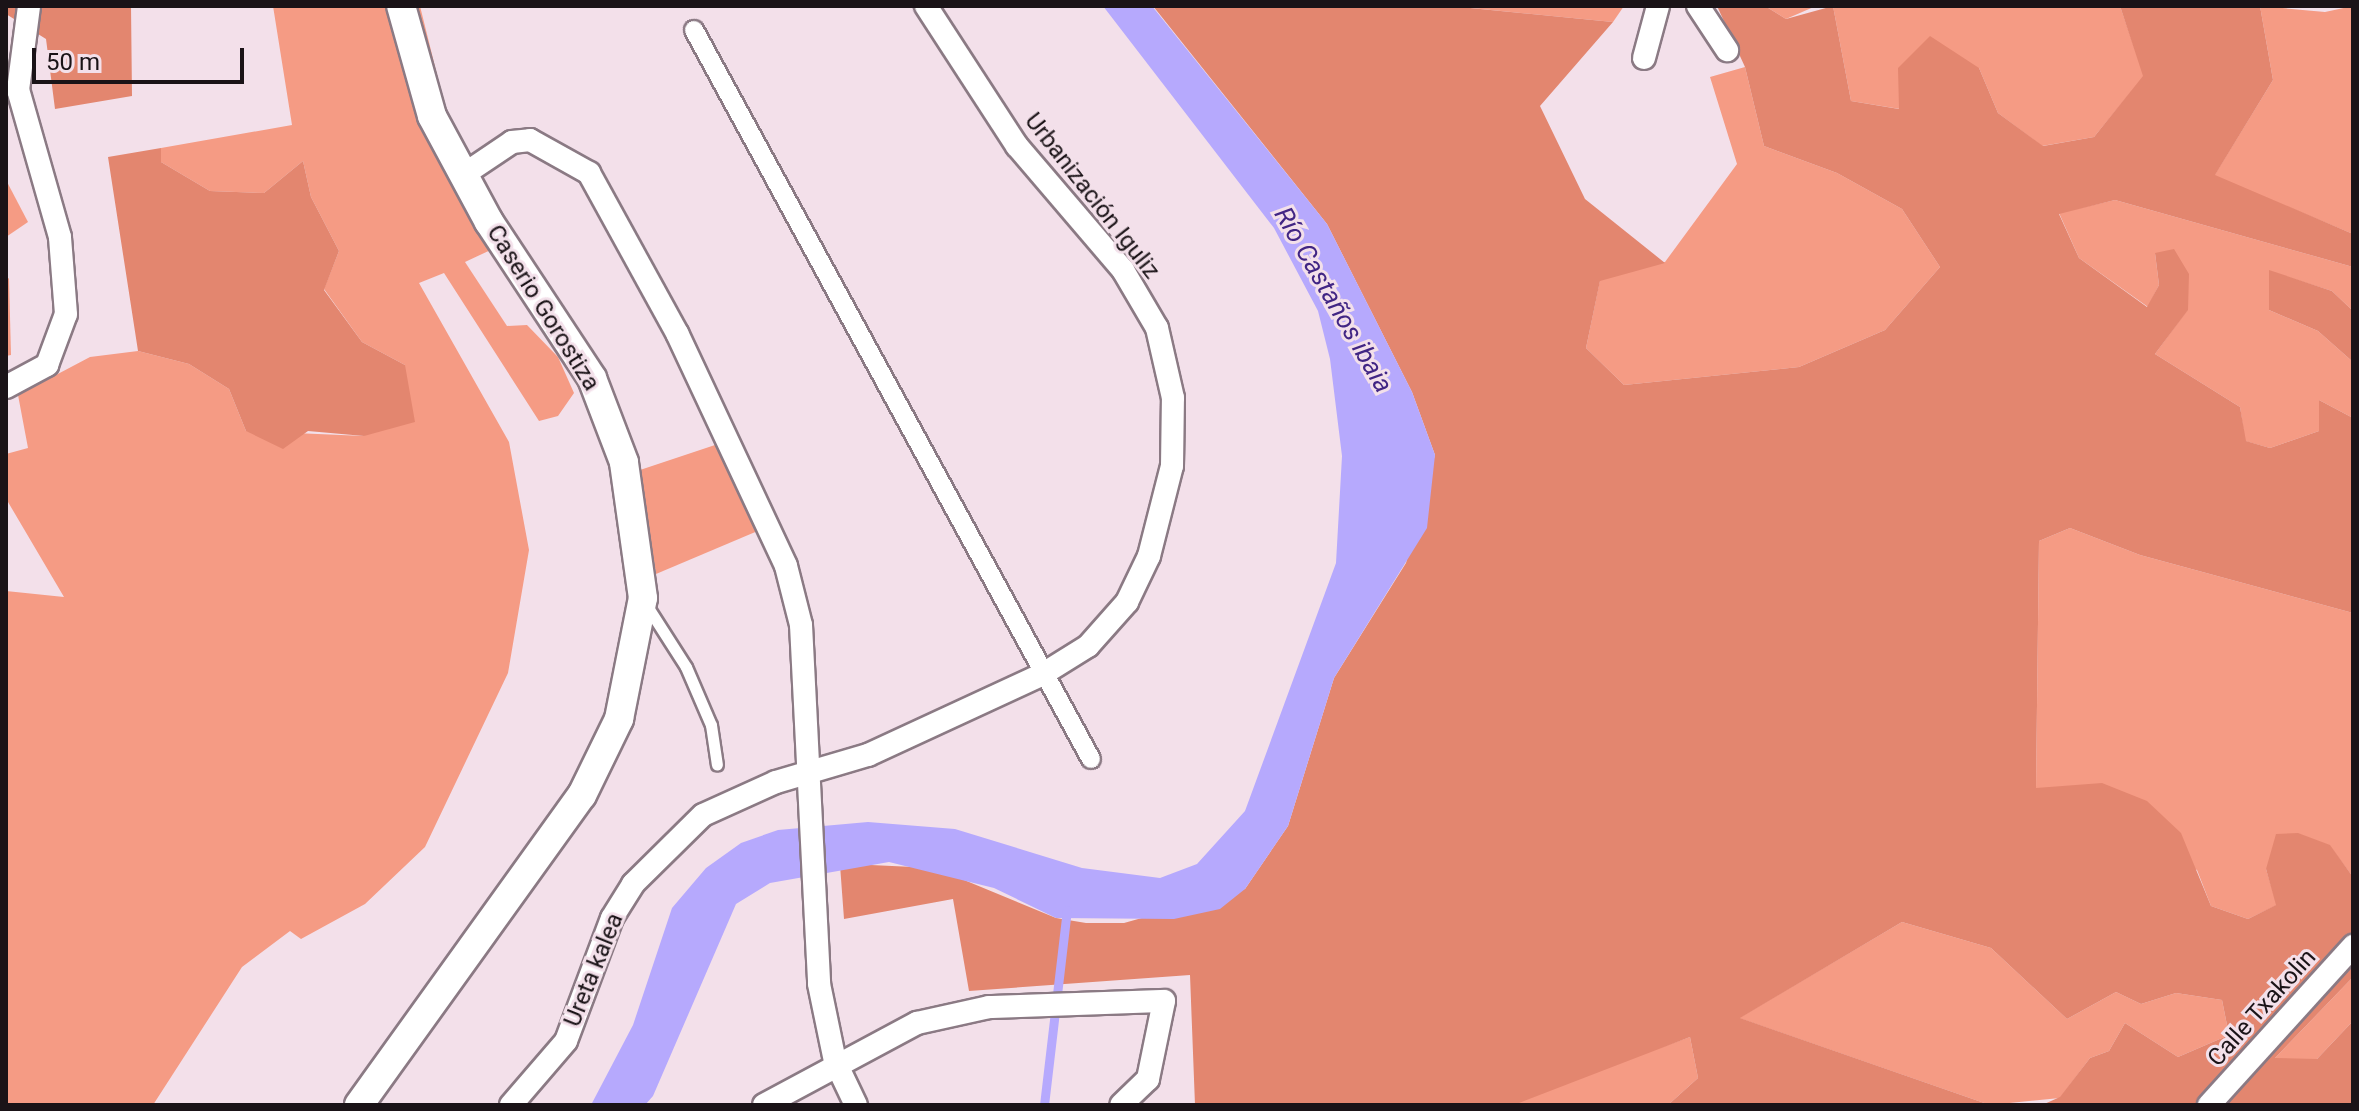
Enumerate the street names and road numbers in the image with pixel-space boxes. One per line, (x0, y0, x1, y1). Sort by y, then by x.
street label: Urbanización Iguliz (1018, 107, 1166, 285)
street label: Caserio Gorostiza (480, 220, 606, 396)
street label: Ureta kalea (558, 909, 630, 1031)
street label: Calle Txakolin (2202, 943, 2322, 1073)

